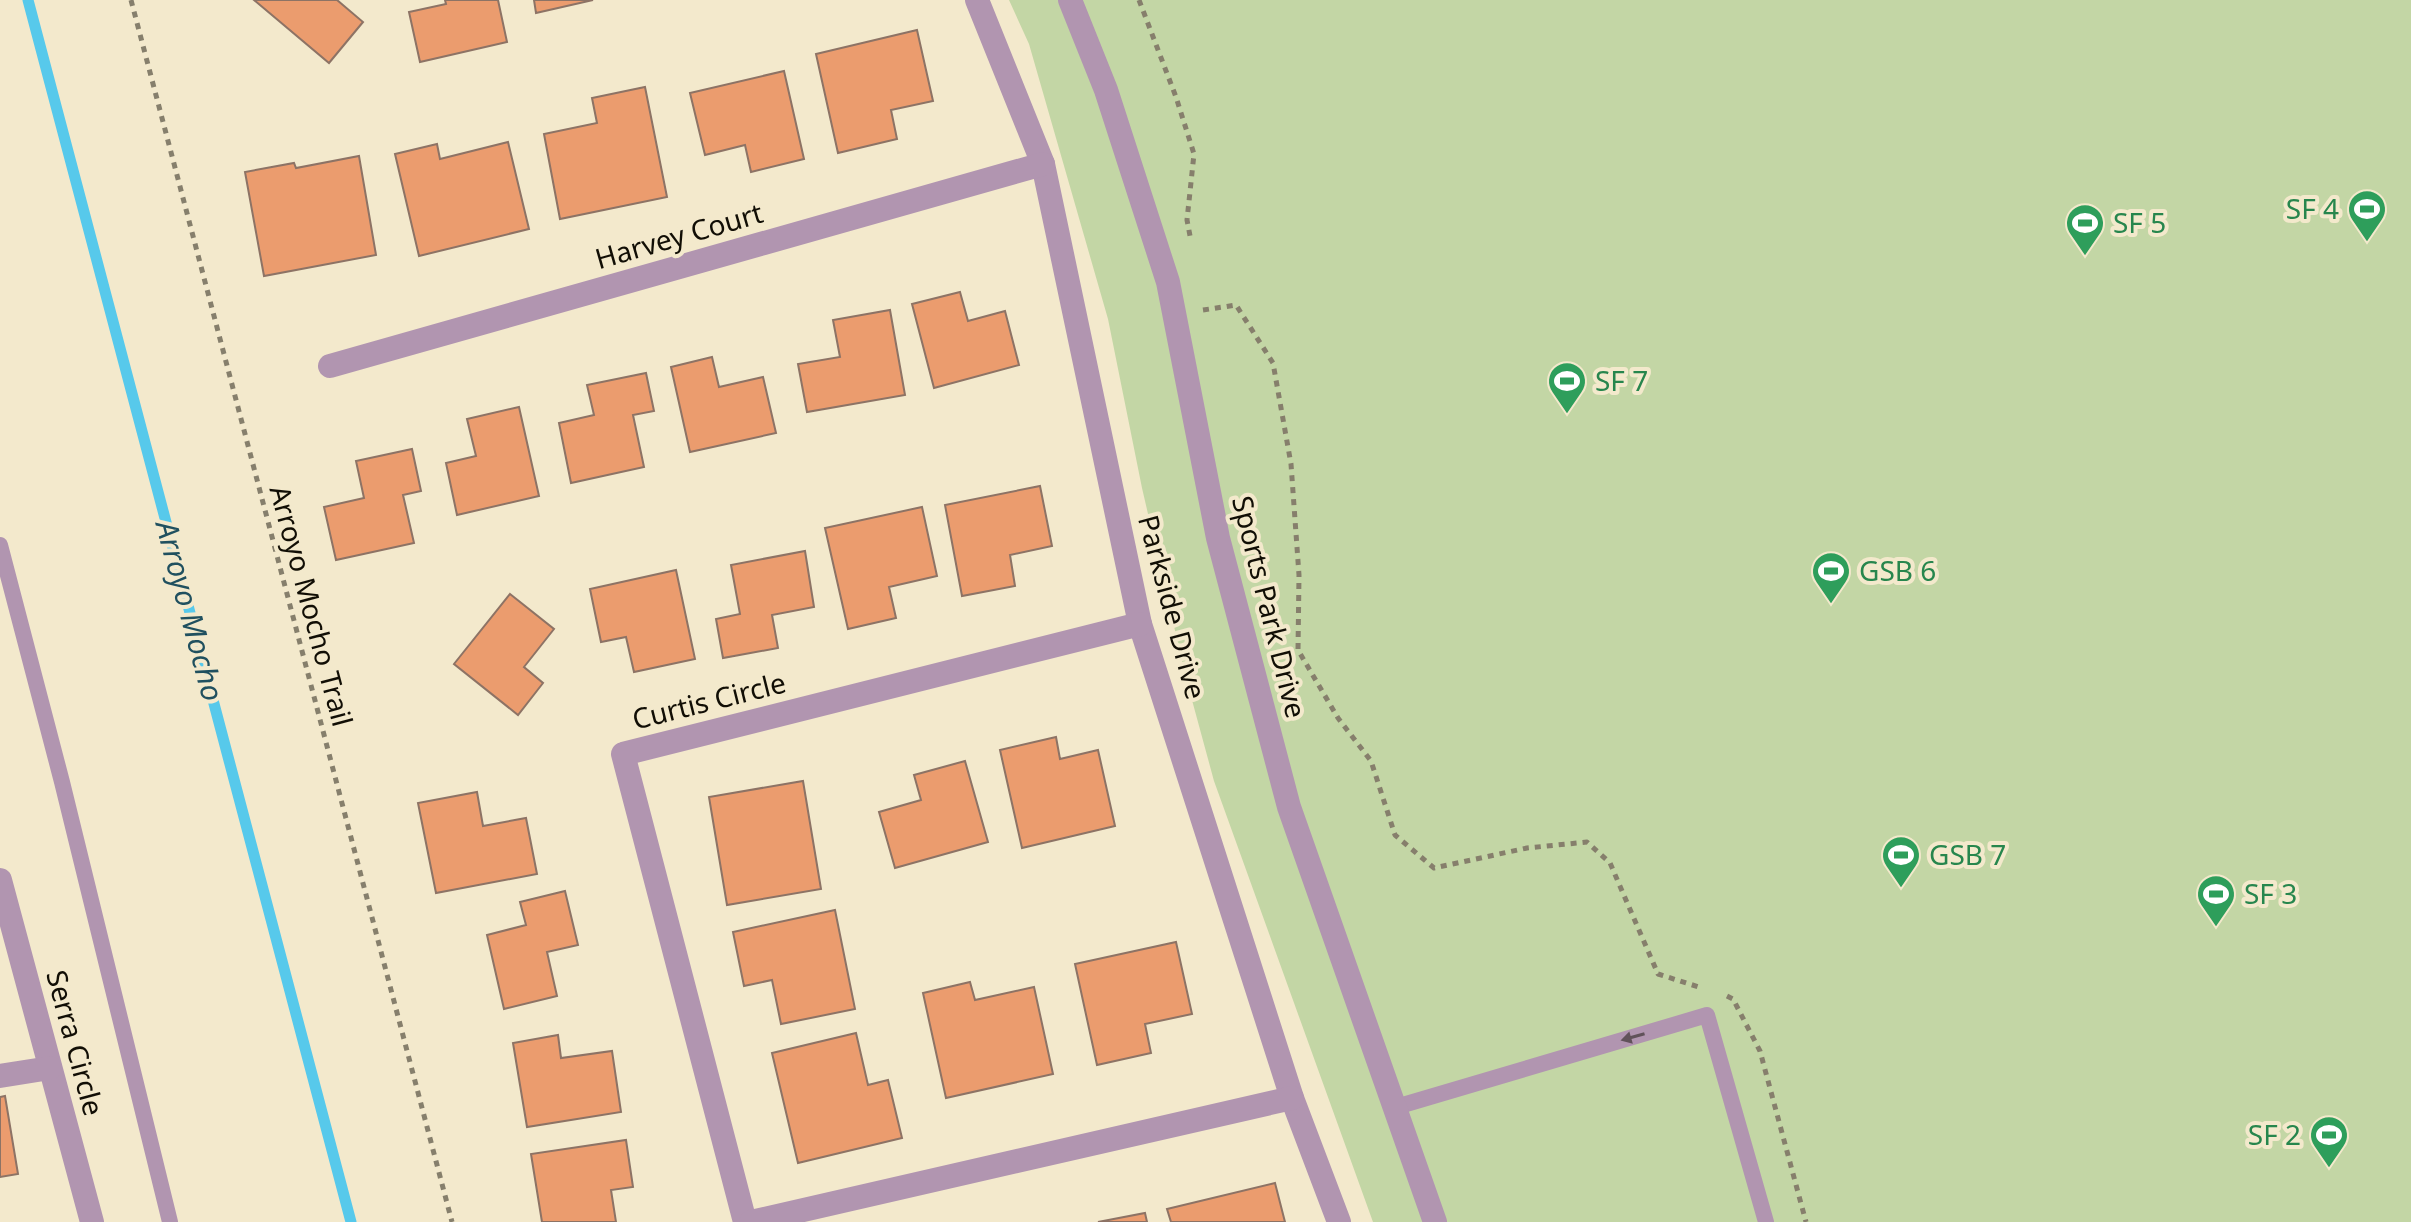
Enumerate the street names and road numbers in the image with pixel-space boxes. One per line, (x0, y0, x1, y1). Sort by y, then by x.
street label: Harvey Court (591, 193, 767, 277)
street label: Arroyo Mocho Trail (262, 481, 362, 730)
street label: Sports Park Drive (1224, 492, 1316, 722)
street label: Parkside Drive (1130, 510, 1216, 703)
street label: Curtis Circle (628, 663, 790, 737)
street label: Serra Circle (38, 966, 114, 1120)

